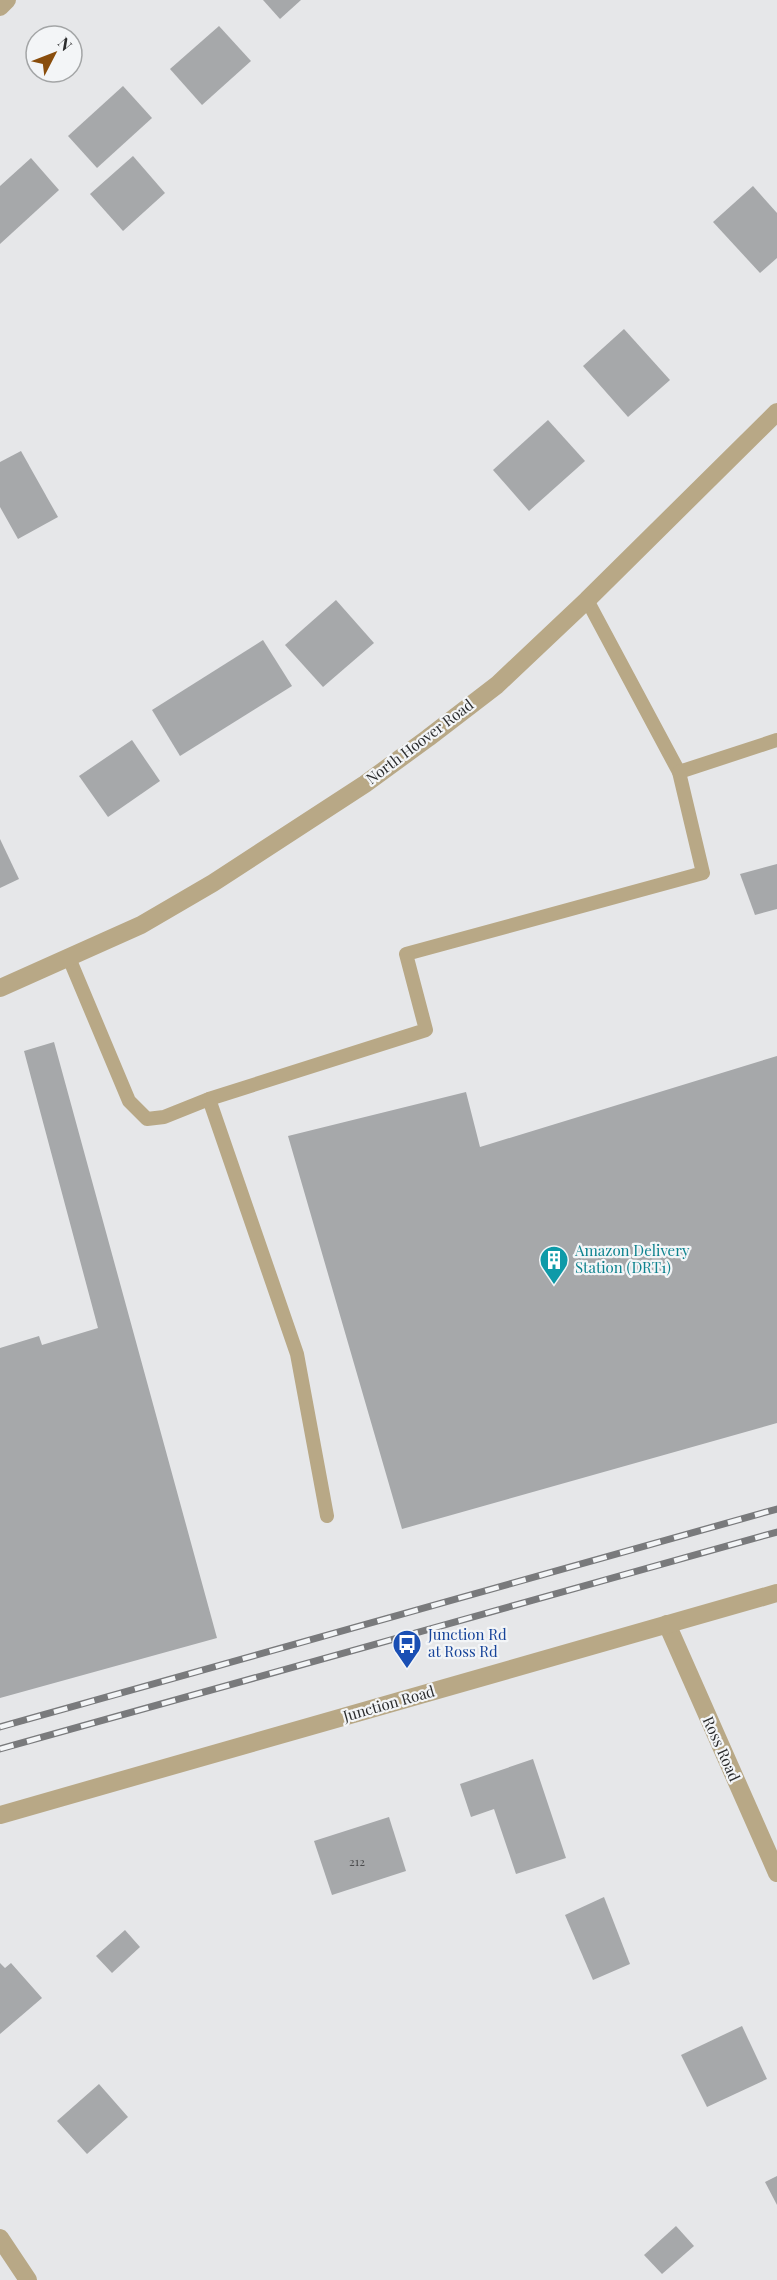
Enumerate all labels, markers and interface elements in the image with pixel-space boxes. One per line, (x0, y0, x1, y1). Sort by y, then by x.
north arrow (24, 24, 84, 84)
text: N (54, 32, 77, 55)
street label: North Hoover Road (362, 694, 477, 788)
place label: Amazon Delivery Station (DRT1) (574, 1240, 690, 1277)
building icon: Amazon Delivery Station (DRT1) (538, 1244, 570, 1286)
place label: Junction Rd at Ross Rd (427, 1624, 507, 1661)
bus stop icon: Junction Rd at Ross Rd (391, 1628, 423, 1670)
street label: Junction Road (340, 1680, 437, 1726)
street label: Ross Road (699, 1713, 745, 1785)
house number: 212 (349, 1853, 365, 1869)

